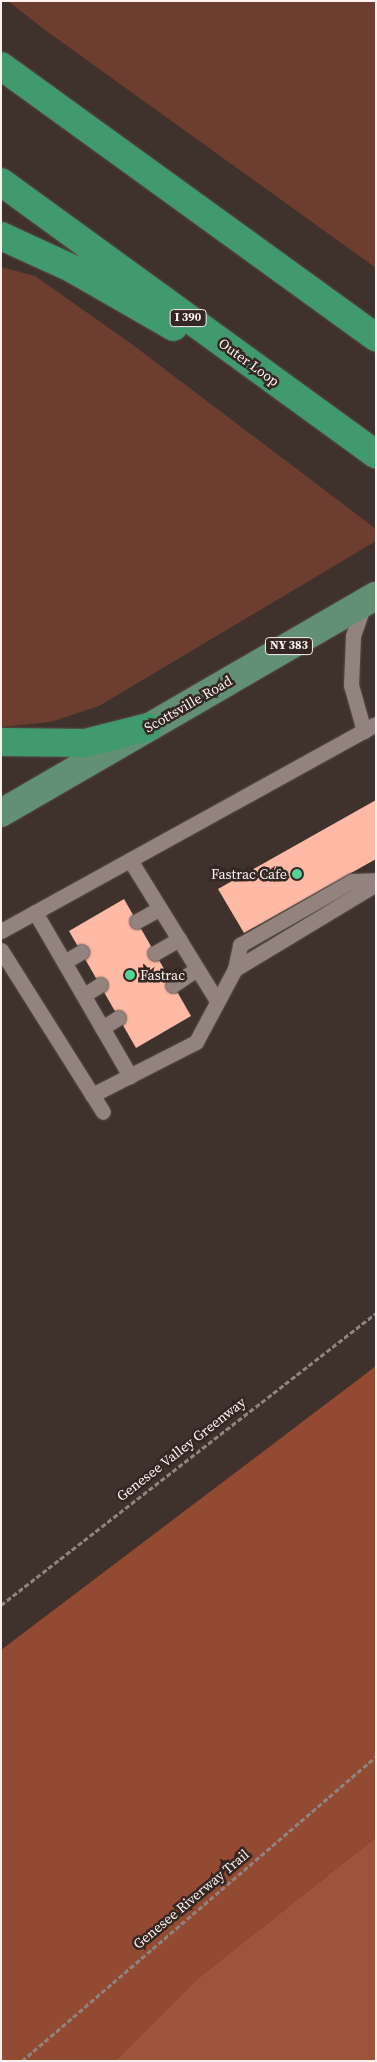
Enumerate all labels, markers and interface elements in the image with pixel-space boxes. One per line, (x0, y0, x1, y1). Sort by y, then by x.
road number: I 390 (169, 308, 207, 328)
street label: Outer Loop (215, 334, 283, 390)
road number: NY 383 (264, 636, 314, 656)
street label: Scottsville Road (141, 672, 235, 736)
place label: Fastrac Cafe (211, 866, 287, 882)
marker: Fastrac Cafe (291, 868, 303, 880)
place label: Fastrac (140, 967, 185, 983)
marker: Fastrac (124, 969, 136, 981)
street label: Genesee Valley Greenway (113, 1393, 249, 1505)
street label: Genesee Riverway Trail (130, 1846, 252, 1952)

